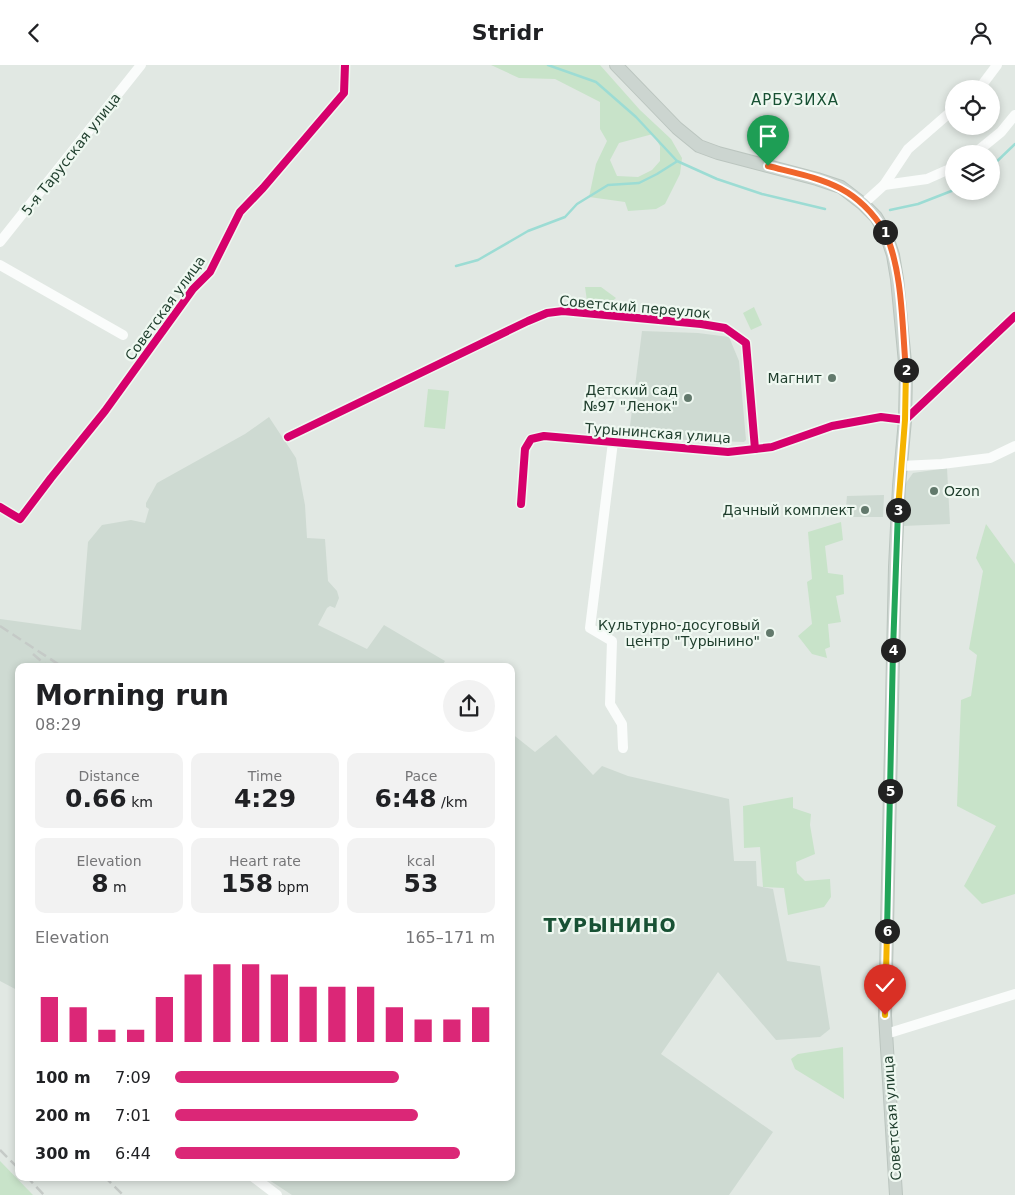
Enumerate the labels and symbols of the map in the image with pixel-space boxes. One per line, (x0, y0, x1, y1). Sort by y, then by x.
street label: 5-я Тарусская улица (18, 90, 124, 218)
district label: АРБУЗИХА (751, 91, 839, 109)
pin (747, 115, 789, 166)
pin: 1 (872, 219, 898, 245)
street label: Советская улица (122, 253, 208, 363)
street label: Советский переулок (559, 292, 711, 322)
pin: 2 (894, 357, 918, 383)
place label: Магнит (768, 370, 822, 386)
marker: Магнит (826, 372, 838, 384)
place label: Детский сад №97 "Ленок" (583, 382, 678, 414)
marker: Детский сад №97 "Ленок" (682, 392, 694, 404)
street label: Турынинская улица (584, 420, 731, 446)
place label: Ozon (944, 483, 980, 499)
marker: Ozon (928, 485, 940, 497)
pin: 3 (886, 497, 910, 523)
place label: Дачный комплект (723, 502, 855, 518)
marker: Дачный комплект (859, 504, 871, 516)
place label: Культурно-досуговый центр "Турынино" (598, 617, 760, 649)
marker: Культурно-досуговый центр "Турынино" (764, 627, 776, 639)
pin: 4 (880, 637, 906, 663)
pin: 5 (878, 779, 902, 803)
district label: ТУРЫНИНО (543, 914, 677, 936)
pin: 6 (874, 919, 900, 943)
pin (864, 964, 906, 1015)
street label: Советская улица (880, 1055, 904, 1181)

